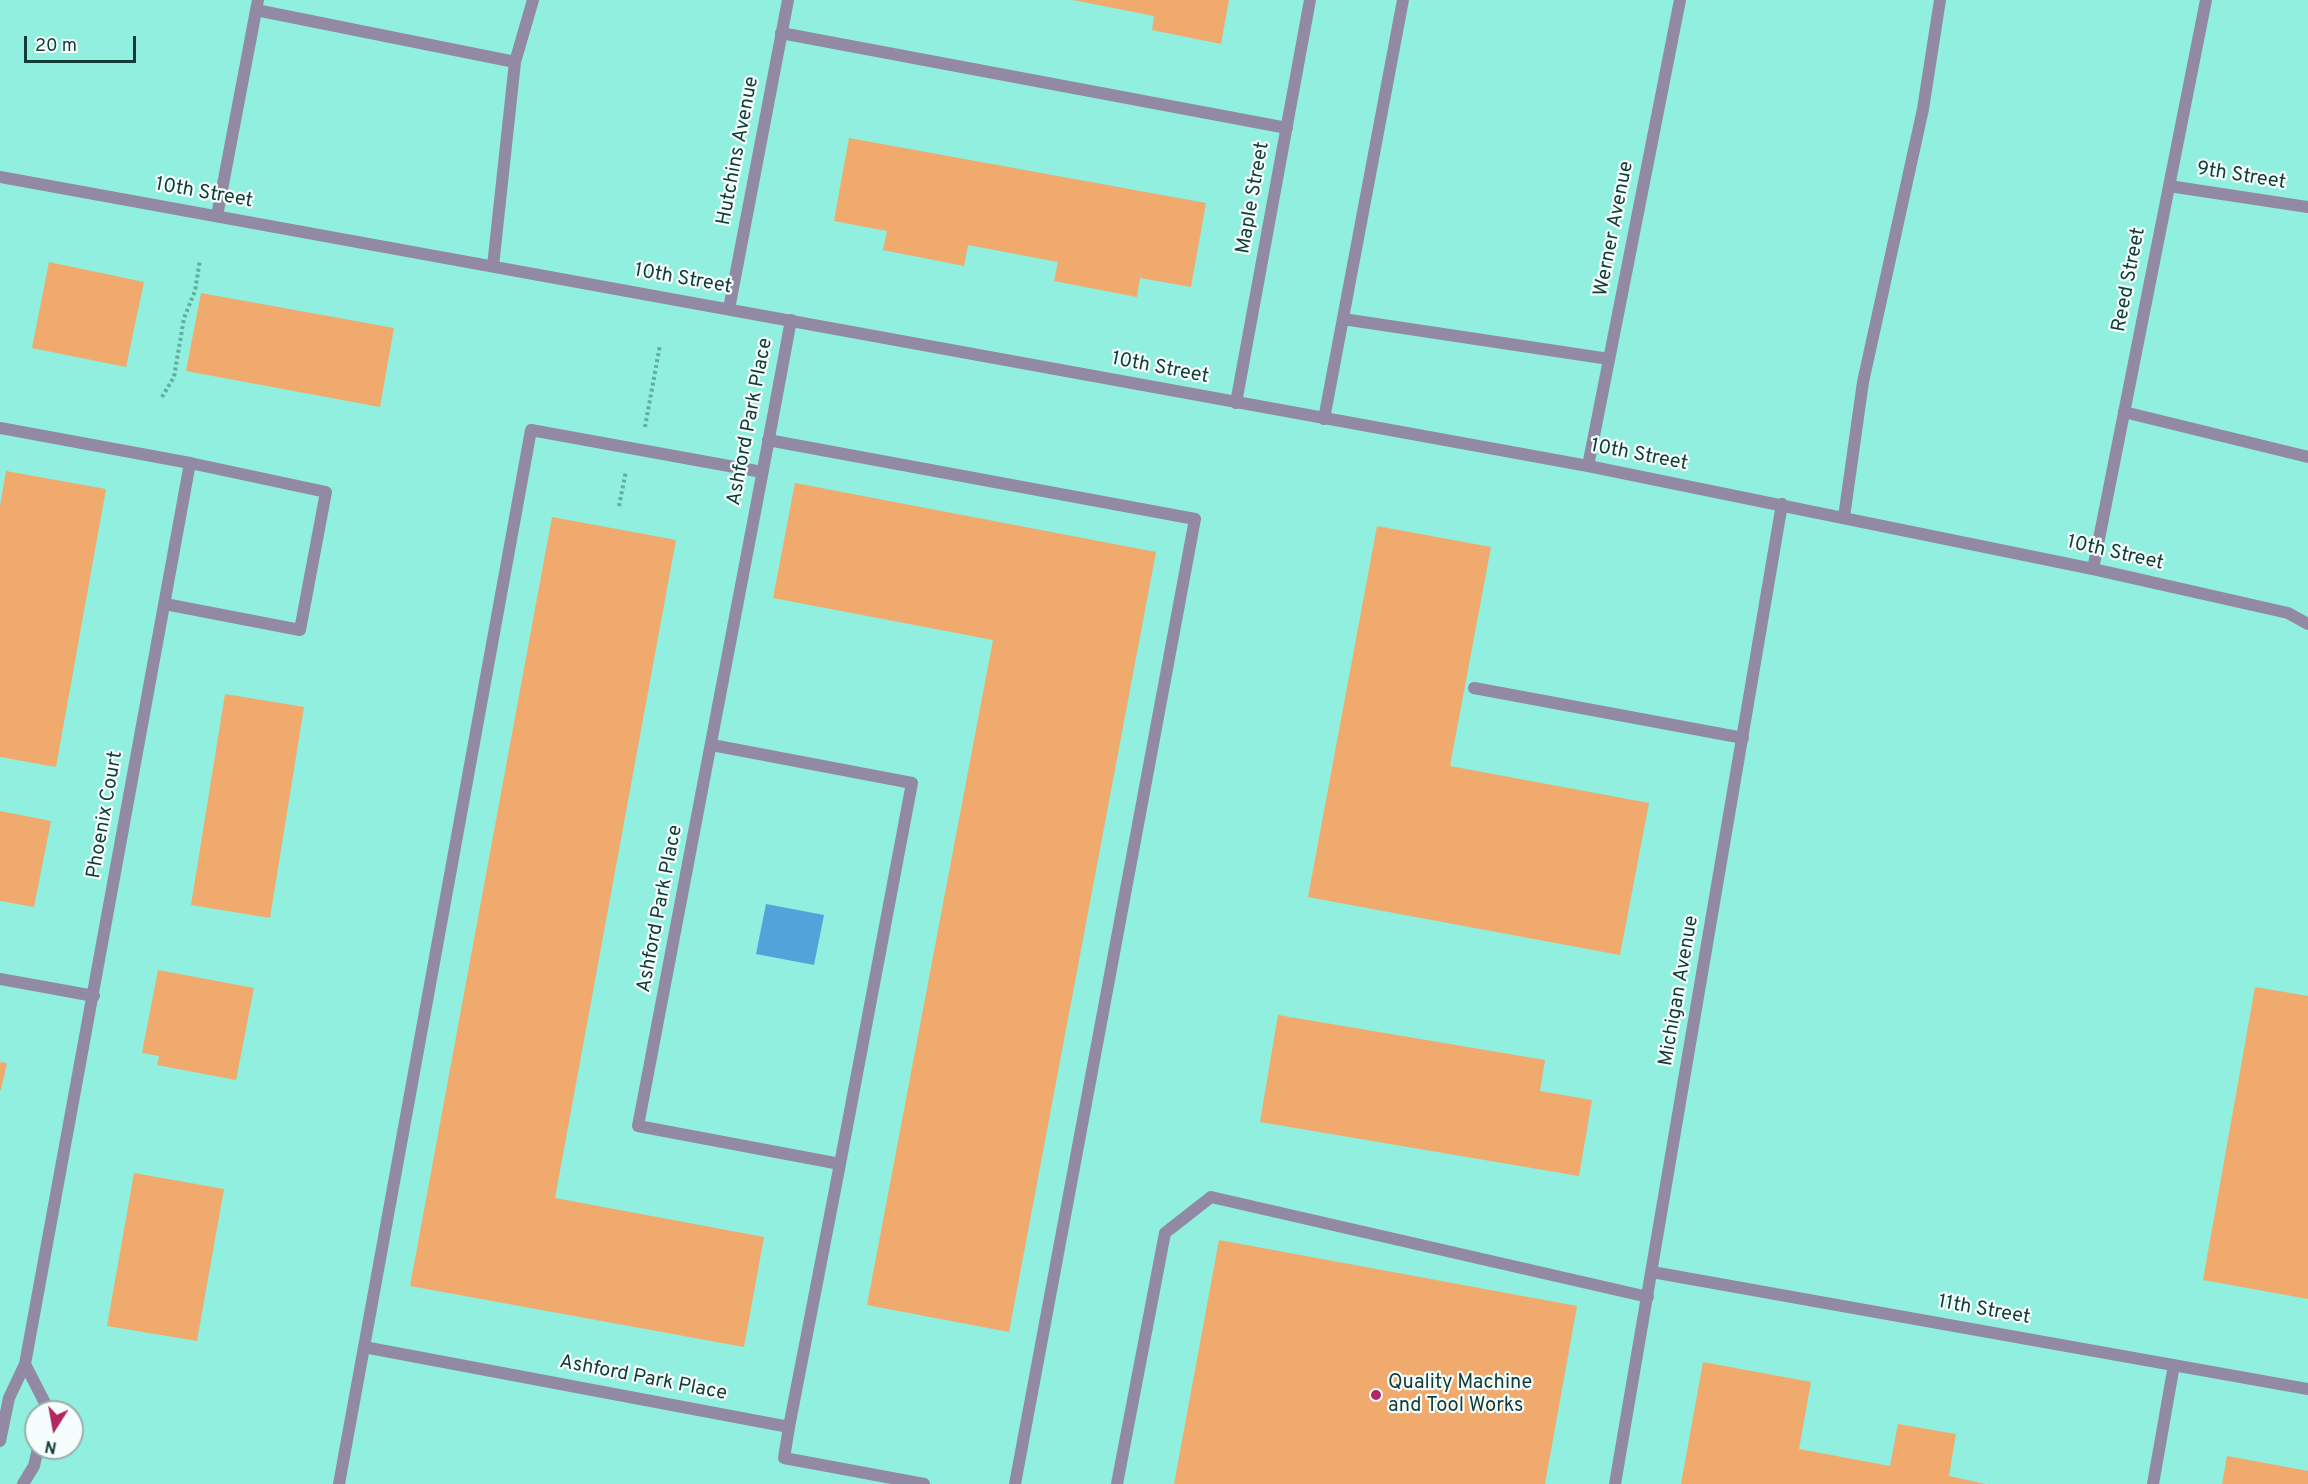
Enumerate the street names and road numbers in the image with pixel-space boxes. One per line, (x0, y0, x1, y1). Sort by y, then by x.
street label: Hutchins Avenue (713, 75, 765, 227)
street label: Maple Street (1232, 140, 1276, 256)
street label: 9th Street (2195, 158, 2287, 196)
street label: Werner Avenue (1590, 160, 1640, 298)
street label: 10th Street (153, 174, 255, 214)
street label: Reed Street (2108, 226, 2152, 334)
street label: 10th Street (632, 260, 734, 300)
street label: Ashford Park Place (723, 336, 779, 508)
street label: 10th Street (1109, 348, 1211, 390)
street label: 10th Street (1588, 435, 1690, 477)
street label: 10th Street (2064, 531, 2166, 577)
street label: Phoenix Court (83, 749, 129, 881)
street label: Ashford Park Place (633, 823, 689, 995)
street label: Michigan Avenue (1655, 914, 1705, 1068)
street label: 11th Street (1936, 1291, 2032, 1331)
street label: Ashford Park Place (557, 1351, 729, 1407)

